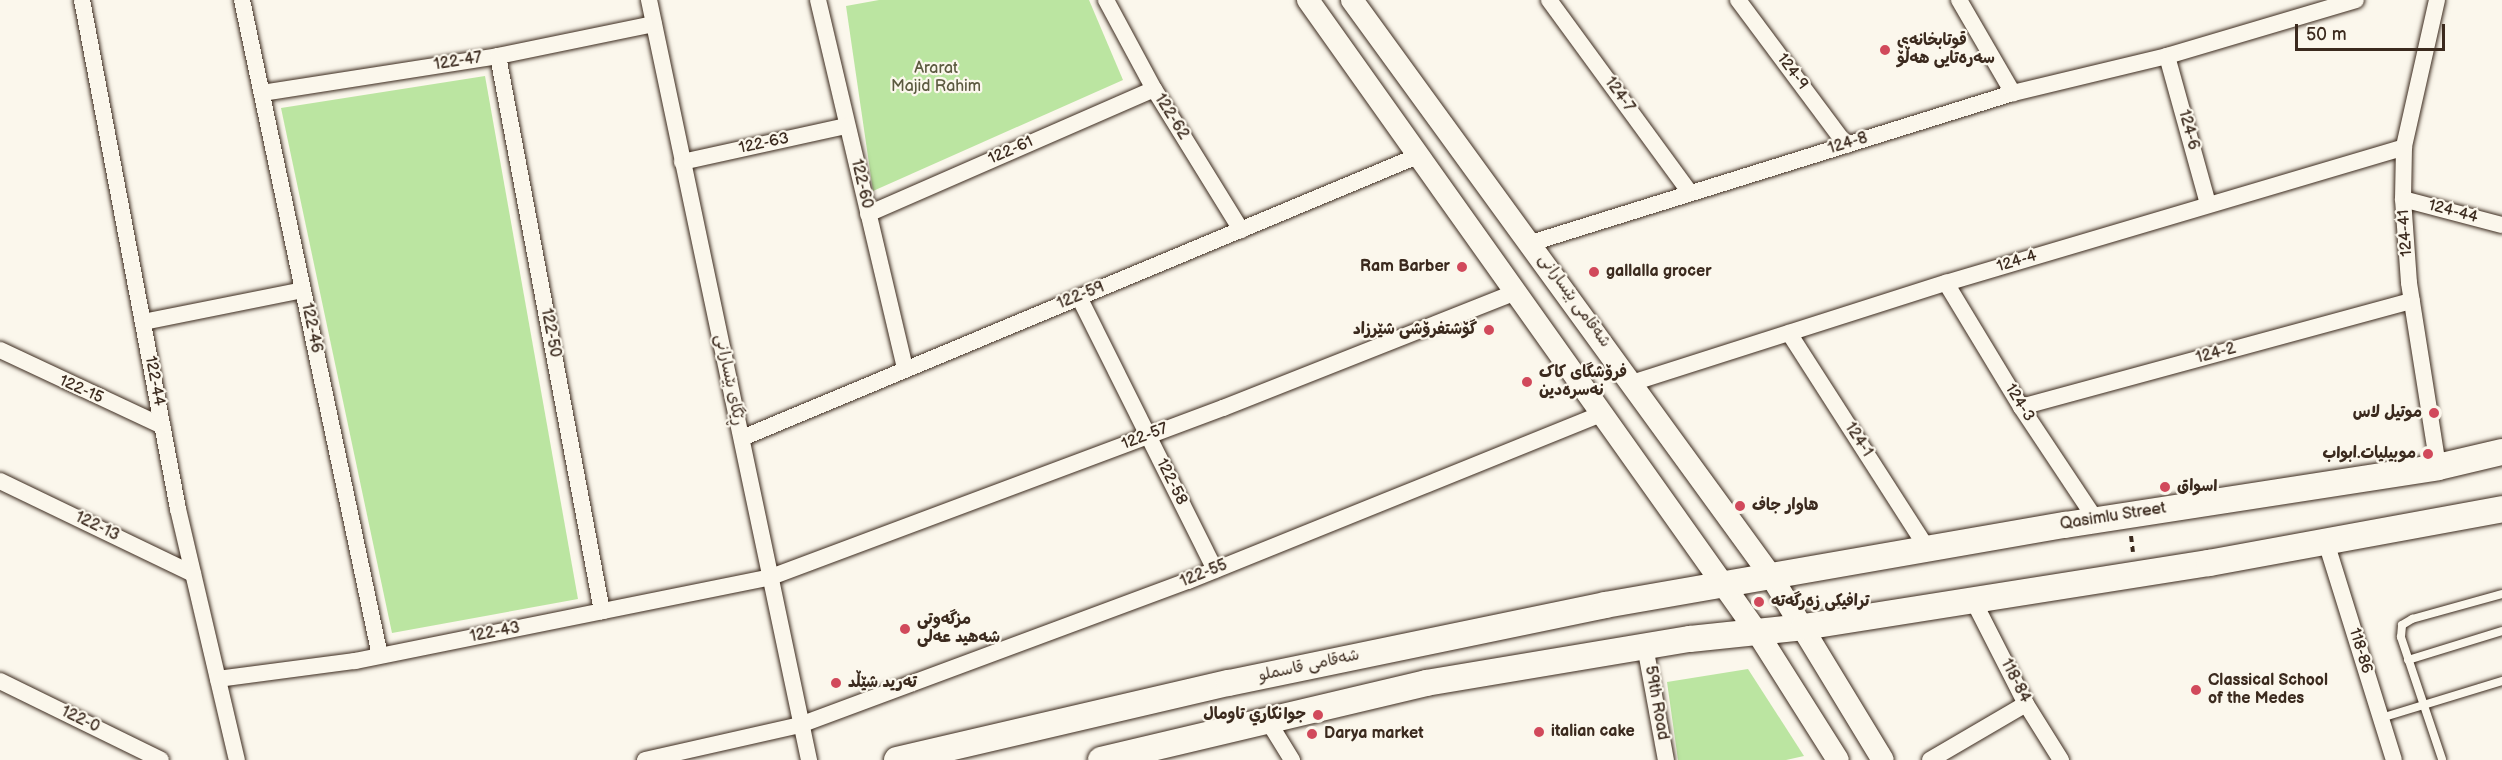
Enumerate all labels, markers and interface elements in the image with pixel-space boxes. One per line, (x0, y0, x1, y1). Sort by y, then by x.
scale bar (2298, 12, 2448, 50)
text: 50 m (2306, 24, 2347, 45)
place label: قوتابخانەی سەرەتایی هەڵۆ (1897, 31, 1995, 69)
marker: قوتابخانەی سەرەتایی هەڵۆ (1878, 43, 1892, 57)
street label: 122-47 (433, 49, 483, 75)
street label: 124-9 (1772, 50, 1812, 94)
park label: Ararat Majid Rahim (891, 59, 981, 97)
street label: 124-7 (1600, 74, 1638, 116)
street label: 122-62 (1150, 91, 1192, 143)
street label: 124-6 (2173, 108, 2203, 152)
street label: 122-63 (737, 129, 791, 159)
street label: 124-8 (1826, 129, 1870, 159)
street label: 122-61 (986, 133, 1036, 169)
street label: 122-60 (846, 157, 876, 211)
street label: 124-44 (2426, 196, 2480, 228)
street label: 124-41 (2395, 209, 2417, 257)
street label: 124-4 (1995, 247, 2039, 277)
street label: شەقامی بێسارانی (1534, 251, 1614, 351)
place label: Ram Barber (1360, 257, 1450, 277)
marker: Ram Barber (1455, 260, 1469, 274)
place label: gallalla grocer (1606, 262, 1712, 282)
marker: gallalla grocer (1587, 265, 1601, 279)
street label: 122-59 (1055, 278, 1107, 314)
street label: 122-46 (296, 301, 326, 355)
street label: 122-50 (536, 307, 564, 359)
place label: گۆشتفرۆشی شێرزاد (1353, 320, 1477, 340)
marker: گۆشتفرۆشی شێرزاد (1482, 323, 1496, 337)
street label: ڕێگای بێسارانی (710, 333, 748, 427)
street label: 124-2 (2194, 339, 2238, 369)
street label: 122-44 (140, 354, 168, 408)
place label: فرۆشگای کاک نەسرەدین (1539, 363, 1627, 401)
street label: 122-15 (56, 372, 106, 408)
marker: فرۆشگای کاک نەسرەدین (1520, 375, 1534, 389)
street label: 124-3 (2000, 381, 2038, 425)
place label: موتيل لاس (2353, 403, 2422, 423)
marker: موتيل لاس (2427, 406, 2441, 420)
street label: 122-57 (1119, 419, 1171, 455)
street label: 124-1 (1840, 419, 1876, 461)
place label: موبيليات.ابواب (2322, 444, 2416, 464)
marker: موبيليات.ابواب (2421, 447, 2435, 461)
street label: 122-58 (1151, 456, 1191, 508)
place label: اسواق (2177, 477, 2217, 497)
marker: اسواق (2158, 480, 2172, 494)
place label: هاوار جاف (1752, 496, 1818, 516)
marker: هاوار جاف (1733, 499, 1747, 513)
street label: Qasimlu Street (2059, 499, 2167, 535)
street label: 122-13 (72, 508, 122, 546)
street label: 122-55 (1178, 556, 1230, 592)
place label: ترافیکی زەرگەتە (1771, 592, 1869, 612)
marker: ترافیکی زەرگەتە (1752, 595, 1766, 609)
place label: مزگەوتی شەهید عەلی (917, 610, 1000, 648)
street label: 122-43 (468, 619, 522, 647)
marker: مزگەوتی شەهید عەلی (898, 622, 912, 636)
street label: 118-86 (2344, 626, 2376, 676)
street label: شەقامی قاسملو (1257, 646, 1361, 686)
street label: 118-84 (1996, 656, 2034, 706)
street label: 59th Road (1640, 664, 1672, 742)
place label: Classical School of the Medes (2208, 671, 2328, 709)
place label: تەرید شێڵد (848, 673, 917, 693)
marker: تەرید شێڵد (829, 676, 843, 690)
marker: Classical School of the Medes (2189, 683, 2203, 697)
street label: 122-0 (58, 703, 102, 737)
place label: جوانكاري تاومال (1203, 705, 1306, 725)
marker: جوانكاري تاومال (1311, 708, 1325, 722)
place label: italian cake (1551, 722, 1635, 742)
place label: Darya market (1324, 724, 1423, 744)
marker: italian cake (1532, 725, 1546, 739)
marker: Darya market (1305, 727, 1319, 741)

